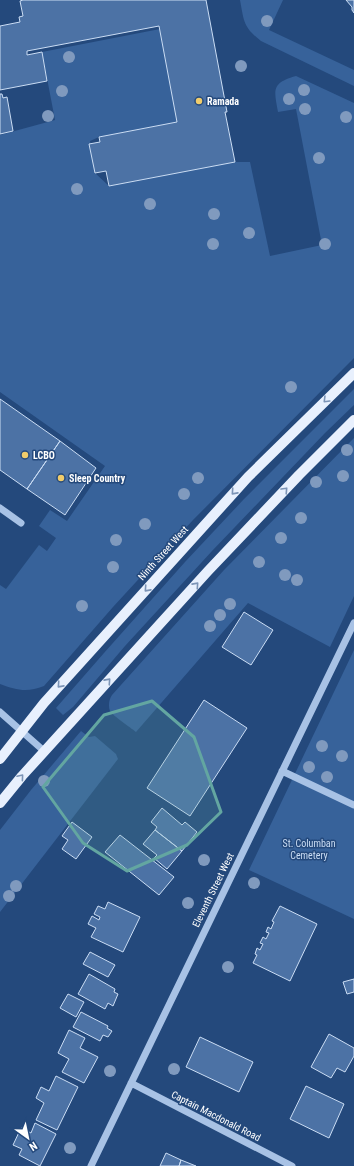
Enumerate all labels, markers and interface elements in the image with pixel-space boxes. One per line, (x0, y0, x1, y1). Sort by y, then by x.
marker: Ramada (194, 96, 204, 106)
place label: Ramada (207, 96, 239, 107)
one-way arrow (323, 395, 331, 403)
marker: LCBO (20, 450, 30, 460)
place label: LCBO (33, 450, 55, 461)
marker: Sleep Country (56, 473, 66, 483)
place label: Sleep Country (69, 473, 126, 484)
one-way arrow (280, 487, 288, 495)
one-way arrow (232, 488, 239, 495)
street label: Ninth Street West (136, 524, 190, 582)
one-way arrow (191, 582, 198, 590)
one-way arrow (144, 584, 152, 592)
one-way arrow (103, 678, 111, 686)
one-way arrow (57, 680, 65, 688)
one-way arrow (17, 774, 24, 781)
park label: St. Columban Cemetery (283, 838, 336, 861)
street label: Eleventh Street West (190, 851, 236, 929)
street label: Captain Macdonald Road (169, 1089, 263, 1143)
north arrow (8, 1118, 48, 1158)
text: N (27, 1139, 40, 1153)

